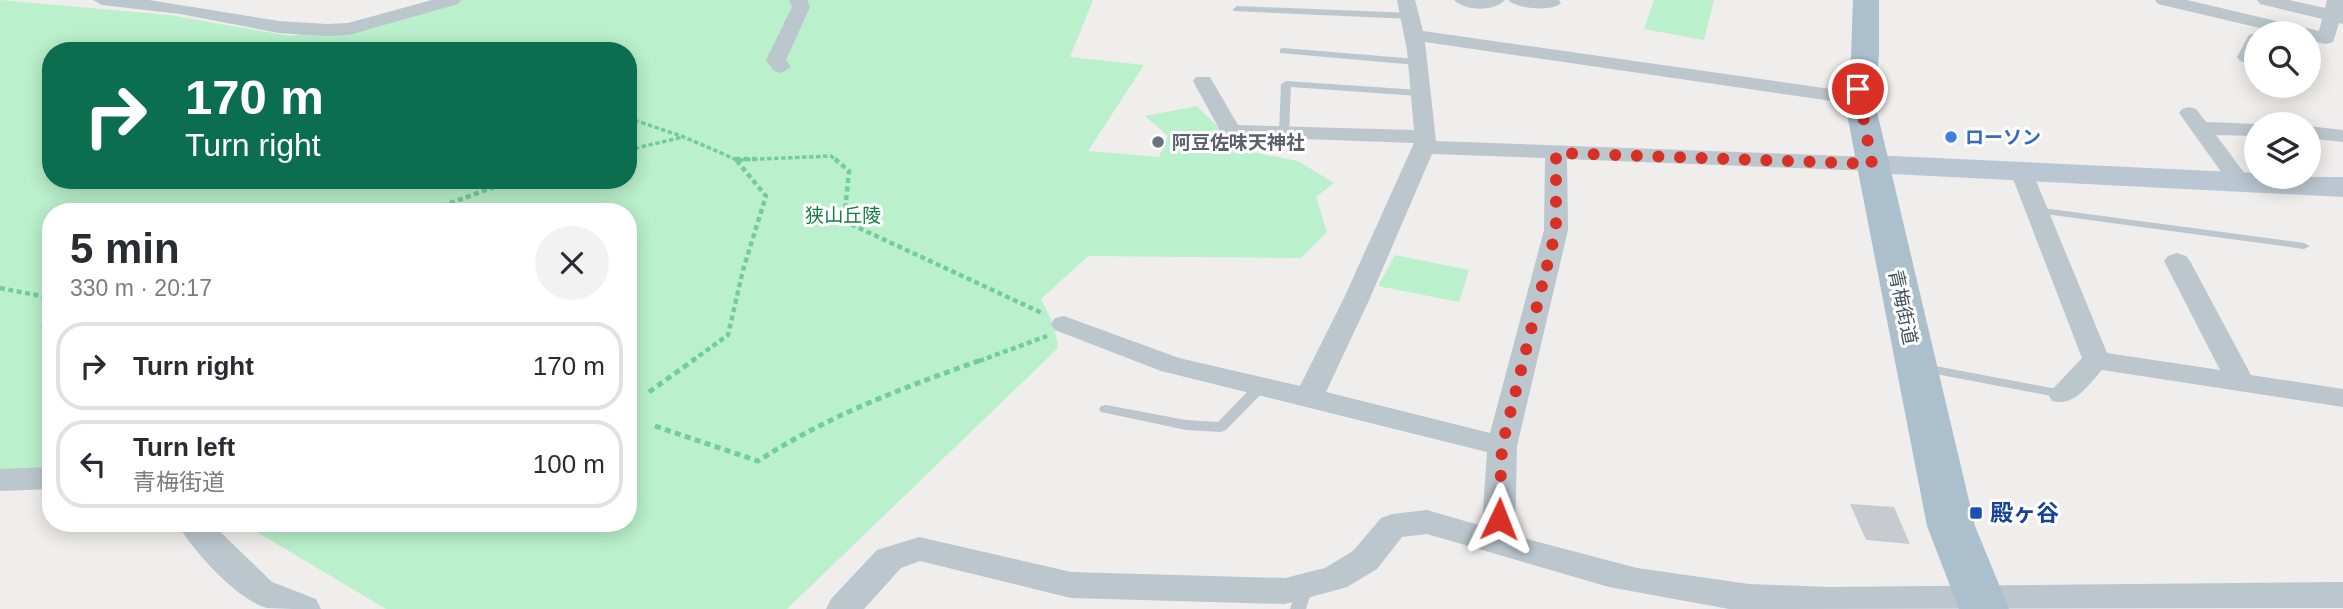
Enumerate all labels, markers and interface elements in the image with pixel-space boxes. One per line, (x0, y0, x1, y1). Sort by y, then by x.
map controls (2244, 21, 2321, 189)
button: search (2244, 21, 2321, 98)
pin (1828, 59, 1888, 119)
icon: right (70, 70, 161, 161)
text: 170 m (185, 70, 324, 124)
icon: arrive (1839, 70, 1877, 108)
button: layers (2244, 112, 2321, 189)
text: Turn right (185, 127, 321, 163)
place label: ローソン (1965, 127, 2041, 148)
marker: ローソン (1943, 129, 1959, 145)
place label: 阿豆佐味天神社 (1172, 132, 1305, 153)
marker: 阿豆佐味天神社 (1150, 134, 1166, 150)
park label: 狭山丘陵 (805, 205, 881, 226)
text: 5 min (70, 225, 180, 272)
button: close (535, 226, 609, 300)
street label: 青梅街道 (1885, 268, 1921, 346)
text: 330 m · 20:17 (70, 275, 212, 301)
icon: right (74, 347, 112, 385)
text: Turn right (133, 351, 254, 381)
text: 170 m (533, 351, 605, 381)
text: Turn left (133, 432, 235, 462)
icon: left (74, 445, 112, 483)
text: 100 m (533, 449, 605, 479)
text: 青梅街道 (133, 469, 225, 495)
position arrow (1462, 482, 1536, 556)
place label: 殿ヶ谷 (1990, 500, 2059, 526)
marker: 殿ヶ谷 (1968, 505, 1984, 521)

